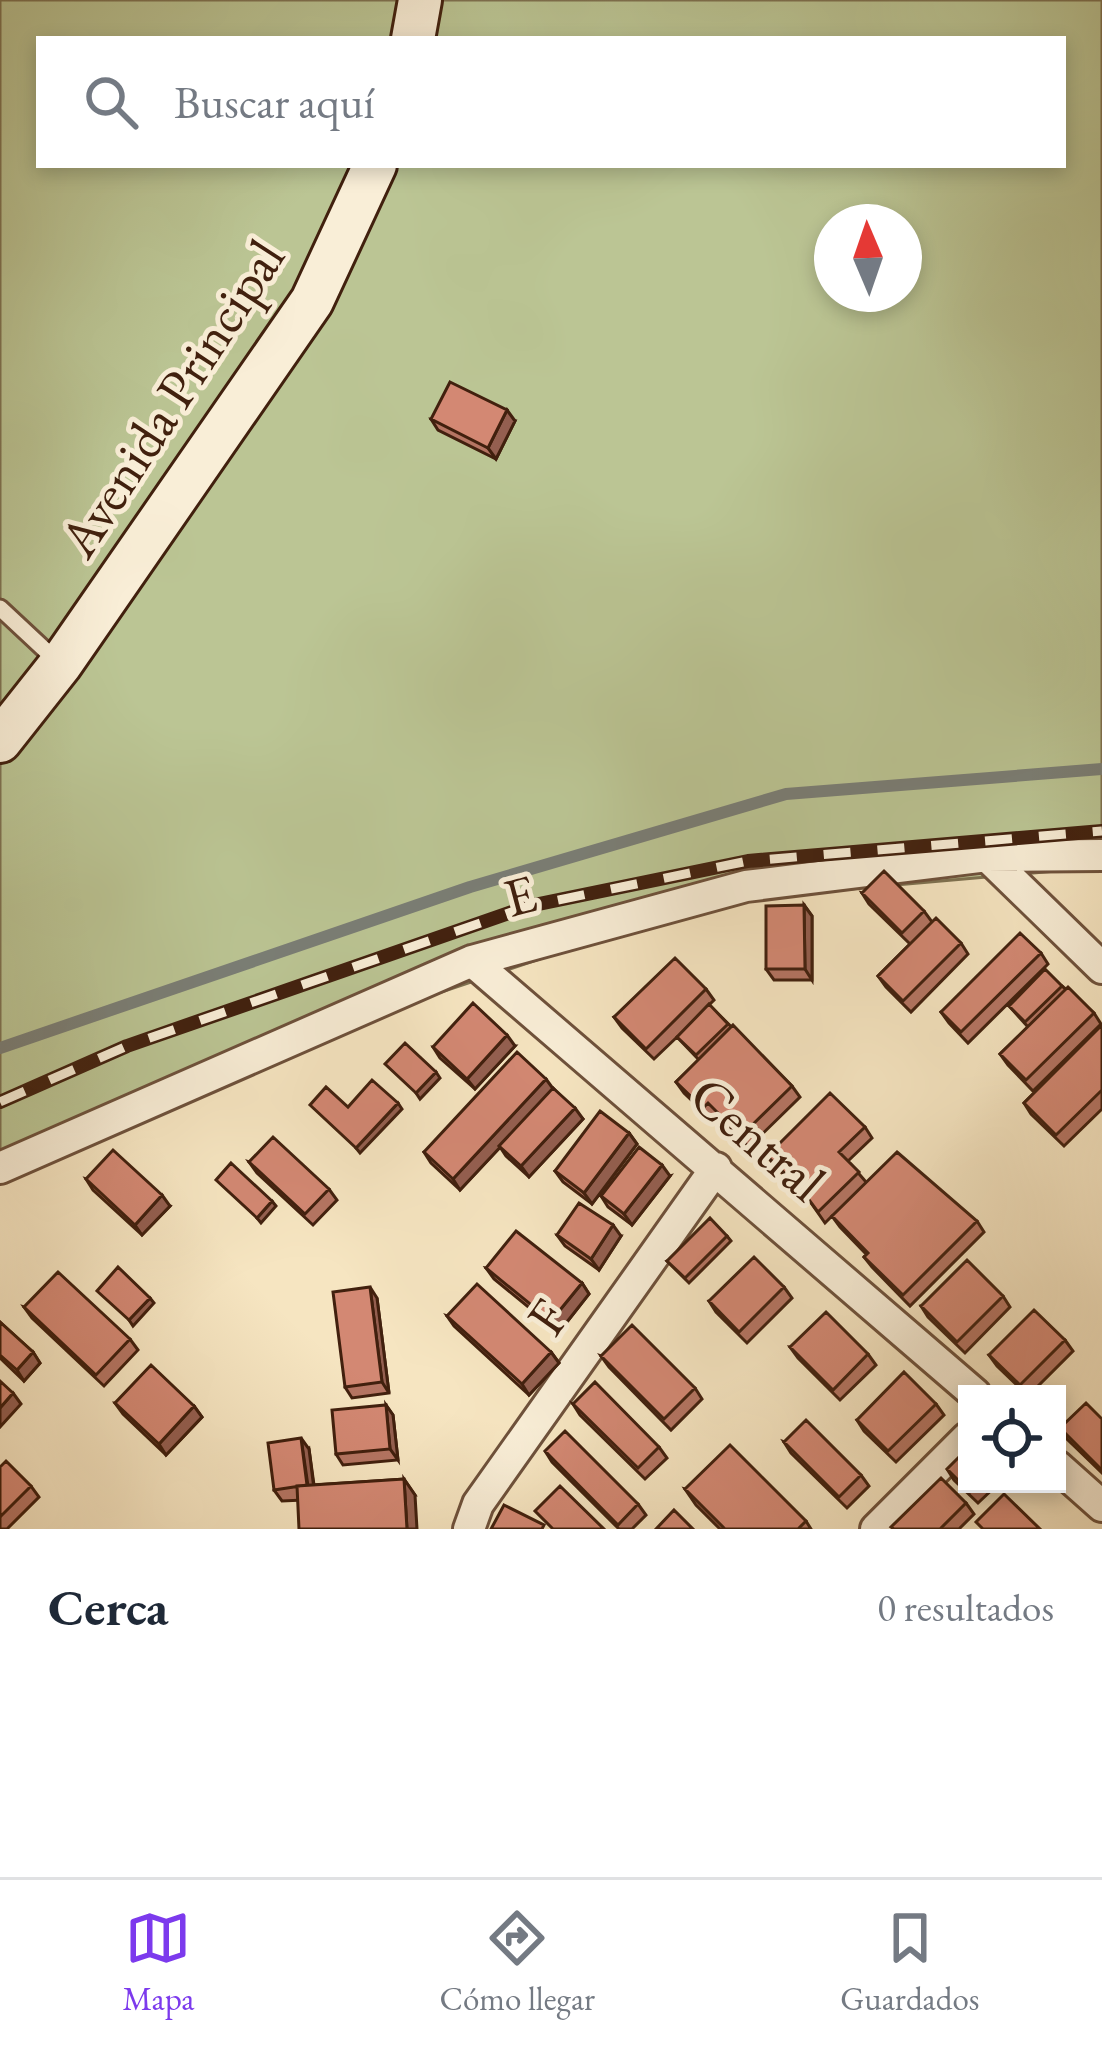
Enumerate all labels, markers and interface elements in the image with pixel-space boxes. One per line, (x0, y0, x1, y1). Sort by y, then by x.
search box (36, 36, 1066, 168)
icon: search (78, 69, 144, 135)
text: Buscar aquí (174, 73, 374, 131)
north arrow (814, 204, 922, 312)
street label: Avenida Principal (42, 226, 300, 571)
street label: E (496, 857, 544, 933)
street label: Central (676, 1060, 840, 1216)
street label: F (510, 1286, 584, 1348)
map controls (958, 1385, 1066, 1493)
button: locate (958, 1385, 1066, 1493)
text: Cerca (48, 1574, 168, 1640)
text: 0 resultados (877, 1582, 1054, 1633)
tab: Mapa (123, 1905, 194, 2020)
tab: Cómo llegar (440, 1905, 595, 2020)
tab: Guardados (840, 1905, 979, 2020)

